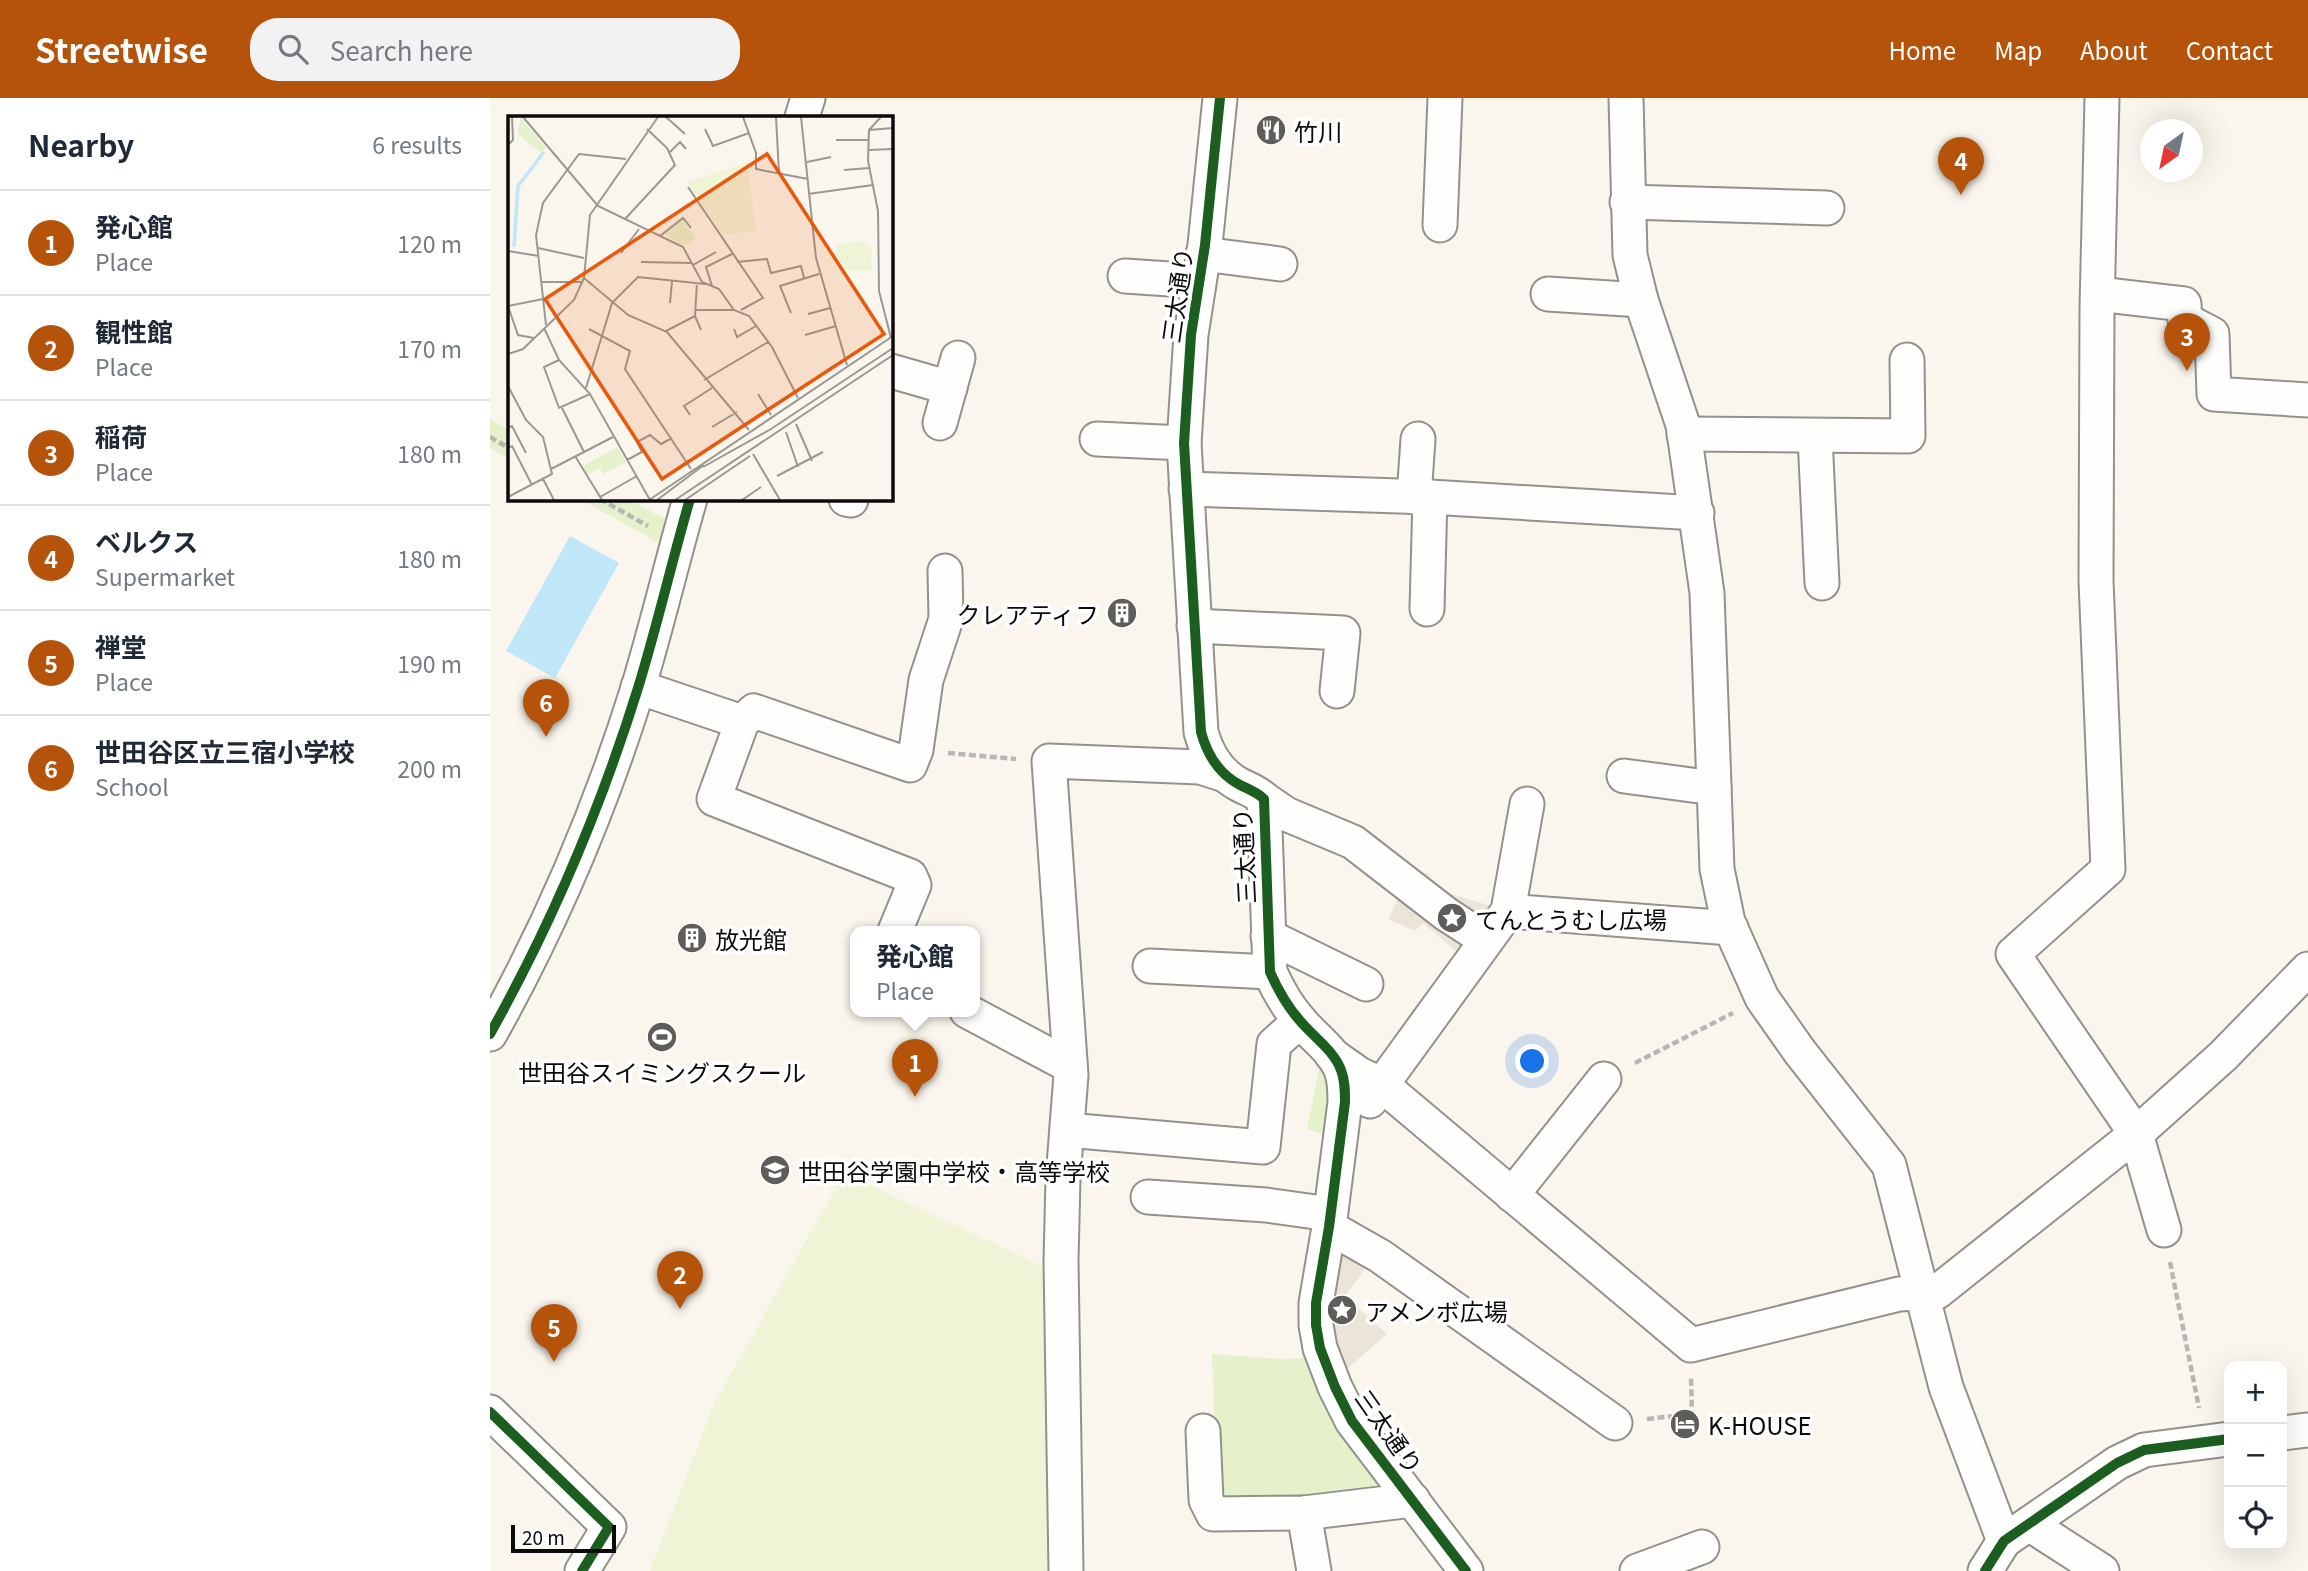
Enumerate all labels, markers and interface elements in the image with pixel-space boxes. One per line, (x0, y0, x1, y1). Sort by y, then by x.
search box (250, 18, 740, 81)
text: Streetwise (35, 25, 208, 73)
icon: search (274, 30, 312, 68)
text: Search here (330, 31, 473, 68)
text: Home (1889, 32, 1956, 67)
text: Map (1994, 32, 2042, 67)
text: About (2080, 32, 2148, 67)
text: Contact (2186, 32, 2273, 67)
restaurant icon: 竹川 (1254, 113, 1288, 147)
place label: 竹川 (1294, 113, 1342, 148)
inset map (508, 116, 892, 500)
north arrow (2140, 119, 2203, 182)
text: Nearby (28, 122, 134, 166)
text: 6 results (372, 127, 462, 161)
pin: 4 (1938, 137, 1984, 195)
text: 発心館 (95, 207, 173, 244)
text: 1 (44, 226, 58, 260)
text: 120 m (397, 226, 462, 260)
text: Place (95, 244, 153, 278)
street label: 三太通り (1152, 245, 1200, 345)
text: 観性館 (95, 312, 173, 349)
pin: 3 (2164, 313, 2210, 371)
text: 2 (44, 331, 58, 365)
text: 170 m (397, 331, 462, 365)
text: Place (95, 349, 153, 383)
text: 稲荷 (95, 417, 147, 454)
text: 3 (44, 436, 58, 470)
text: 180 m (397, 436, 462, 470)
text: Place (95, 454, 153, 488)
text: ベルクス (95, 522, 198, 559)
text: 4 (44, 541, 58, 575)
text: 180 m (397, 541, 462, 575)
text: Supermarket (95, 559, 235, 593)
place label: クレアティフ (956, 596, 1099, 631)
building icon: クレアティフ (1105, 596, 1139, 630)
text: 禅堂 (95, 627, 147, 664)
text: 5 (44, 646, 58, 680)
text: 190 m (397, 646, 462, 680)
text: Place (95, 664, 153, 698)
pin: 6 (523, 679, 569, 737)
text: 世田谷区立三宿小学校 (95, 732, 355, 769)
text: 6 (44, 751, 58, 785)
text: 200 m (397, 751, 462, 785)
text: School (95, 769, 169, 803)
street label: 三太通り (1223, 807, 1263, 905)
place icon: てんとうむし広場 (1435, 901, 1469, 935)
place label: てんとうむし広場 (1475, 901, 1667, 936)
building icon: 放光館 (675, 921, 709, 955)
place label: 放光館 (715, 921, 787, 956)
popup (850, 926, 980, 1017)
text: 発心館 (876, 936, 954, 973)
text: Place (876, 973, 934, 1007)
sports icon: 世田谷スイミングスクール (645, 1020, 679, 1054)
pin: 1 (892, 1039, 938, 1097)
your location (1515, 1044, 1549, 1078)
place label: 世田谷スイミングスクール (518, 1054, 806, 1089)
school or university icon: 世田谷学園中学校・高等学校 (758, 1153, 792, 1187)
place label: 世田谷学園中学校・高等学校 (798, 1153, 1110, 1188)
pin: 2 (657, 1251, 703, 1309)
place icon: アメンボ広場 (1325, 1293, 1359, 1327)
place label: アメンボ広場 (1365, 1293, 1508, 1328)
pin: 5 (531, 1304, 577, 1362)
map controls (2224, 1361, 2287, 1550)
button: + (2224, 1361, 2287, 1424)
street label: 三太通り (1348, 1382, 1432, 1480)
hotel icon: K-HOUSE (1668, 1407, 1702, 1441)
place label: K-HOUSE (1708, 1407, 1812, 1442)
button: − (2224, 1424, 2287, 1487)
button: locate (2224, 1487, 2287, 1550)
scale bar (511, 1522, 616, 1554)
text: 20 m (522, 1523, 565, 1550)

